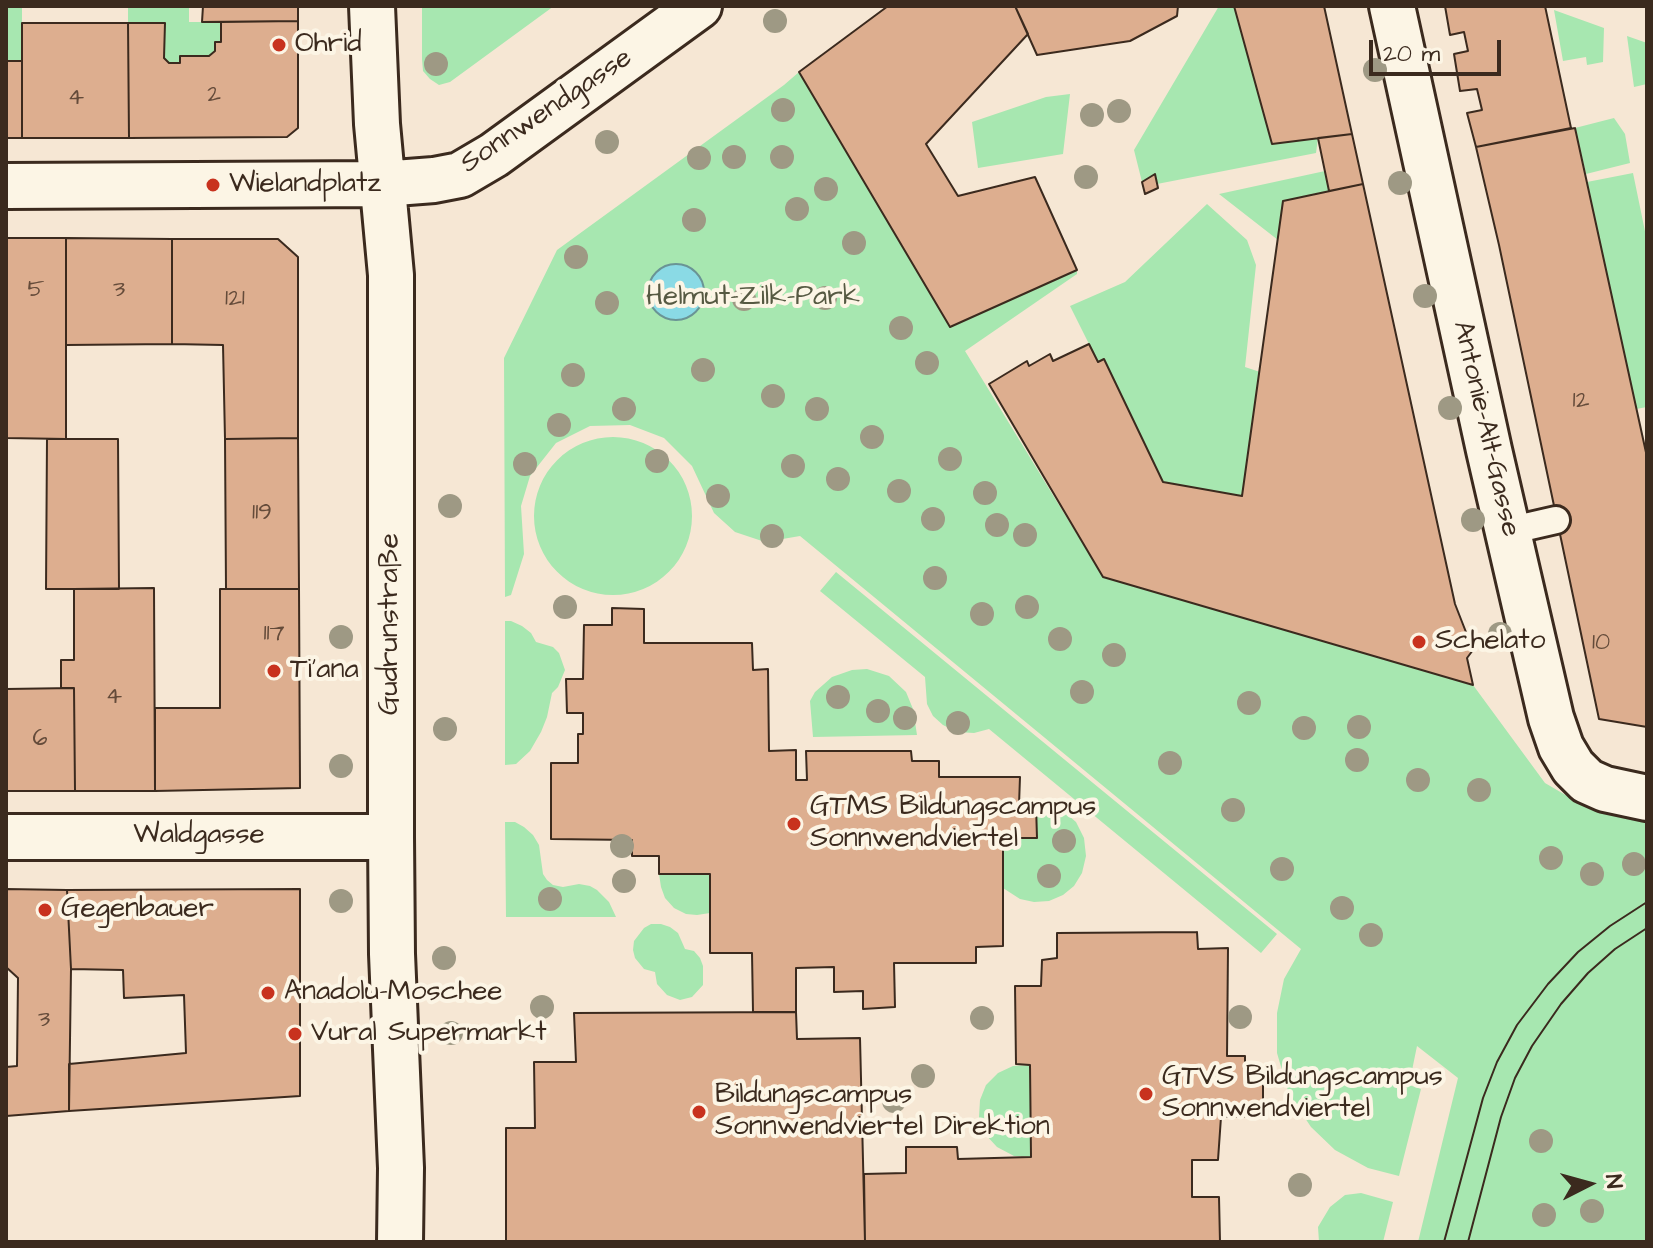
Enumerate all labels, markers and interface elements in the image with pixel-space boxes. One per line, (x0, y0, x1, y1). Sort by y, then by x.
scale bar (1373, 24, 1505, 74)
place label: Ohrid (295, 28, 362, 62)
marker: Ohrid (270, 36, 288, 54)
text: 20 m (1383, 37, 1440, 71)
street label: Sonnwendgasse (455, 42, 639, 182)
house number: 2 (207, 82, 221, 110)
house number: 4 (68, 85, 84, 113)
place label: Wielandplatz (229, 168, 381, 202)
marker: Wielandplatz (204, 176, 222, 194)
house number: 5 (28, 277, 44, 305)
house number: 3 (113, 277, 125, 305)
park label: Helmut-Zilk-Park (646, 281, 860, 315)
house number: 121 (225, 286, 245, 314)
street label: Antonie-Alt-Gasse (1444, 318, 1526, 540)
house number: 12 (1573, 388, 1589, 416)
house number: 119 (252, 500, 272, 528)
street label: Gudrunstraße (374, 533, 408, 715)
house number: 117 (264, 621, 284, 649)
place label: Schelato (1435, 625, 1545, 659)
house number: 10 (1592, 630, 1610, 658)
marker: Schelato (1410, 633, 1428, 651)
place label: Ti'ana (290, 654, 359, 688)
marker: Ti'ana (265, 662, 283, 680)
house number: 4 (106, 684, 122, 712)
house number: 6 (32, 726, 48, 754)
place label: GTMS Bildungscampus Sonnwendviertel (810, 791, 1096, 857)
marker: GTMS Bildungscampus Sonnwendviertel (785, 815, 803, 833)
street label: Waldgasse (133, 819, 265, 853)
place label: Gegenbauer (61, 893, 214, 927)
marker: Gegenbauer (36, 901, 54, 919)
place label: Anadolu-Moschee (284, 976, 502, 1010)
marker: Anadolu-Moschee (259, 984, 277, 1002)
house number: 3 (38, 1007, 50, 1035)
place label: Vural Supermarkt (311, 1017, 546, 1051)
marker: Vural Supermarkt (286, 1025, 304, 1043)
place label: GTVS Bildungscampus Sonnwendviertel (1162, 1061, 1443, 1127)
place label: Bildungscampus Sonnwendviertel Direktion (715, 1079, 1050, 1145)
marker: GTVS Bildungscampus Sonnwendviertel (1137, 1085, 1155, 1103)
marker: Bildungscampus Sonnwendviertel Direktion (690, 1103, 708, 1121)
north arrow (1549, 1144, 1629, 1224)
text: N (1597, 1173, 1630, 1190)

